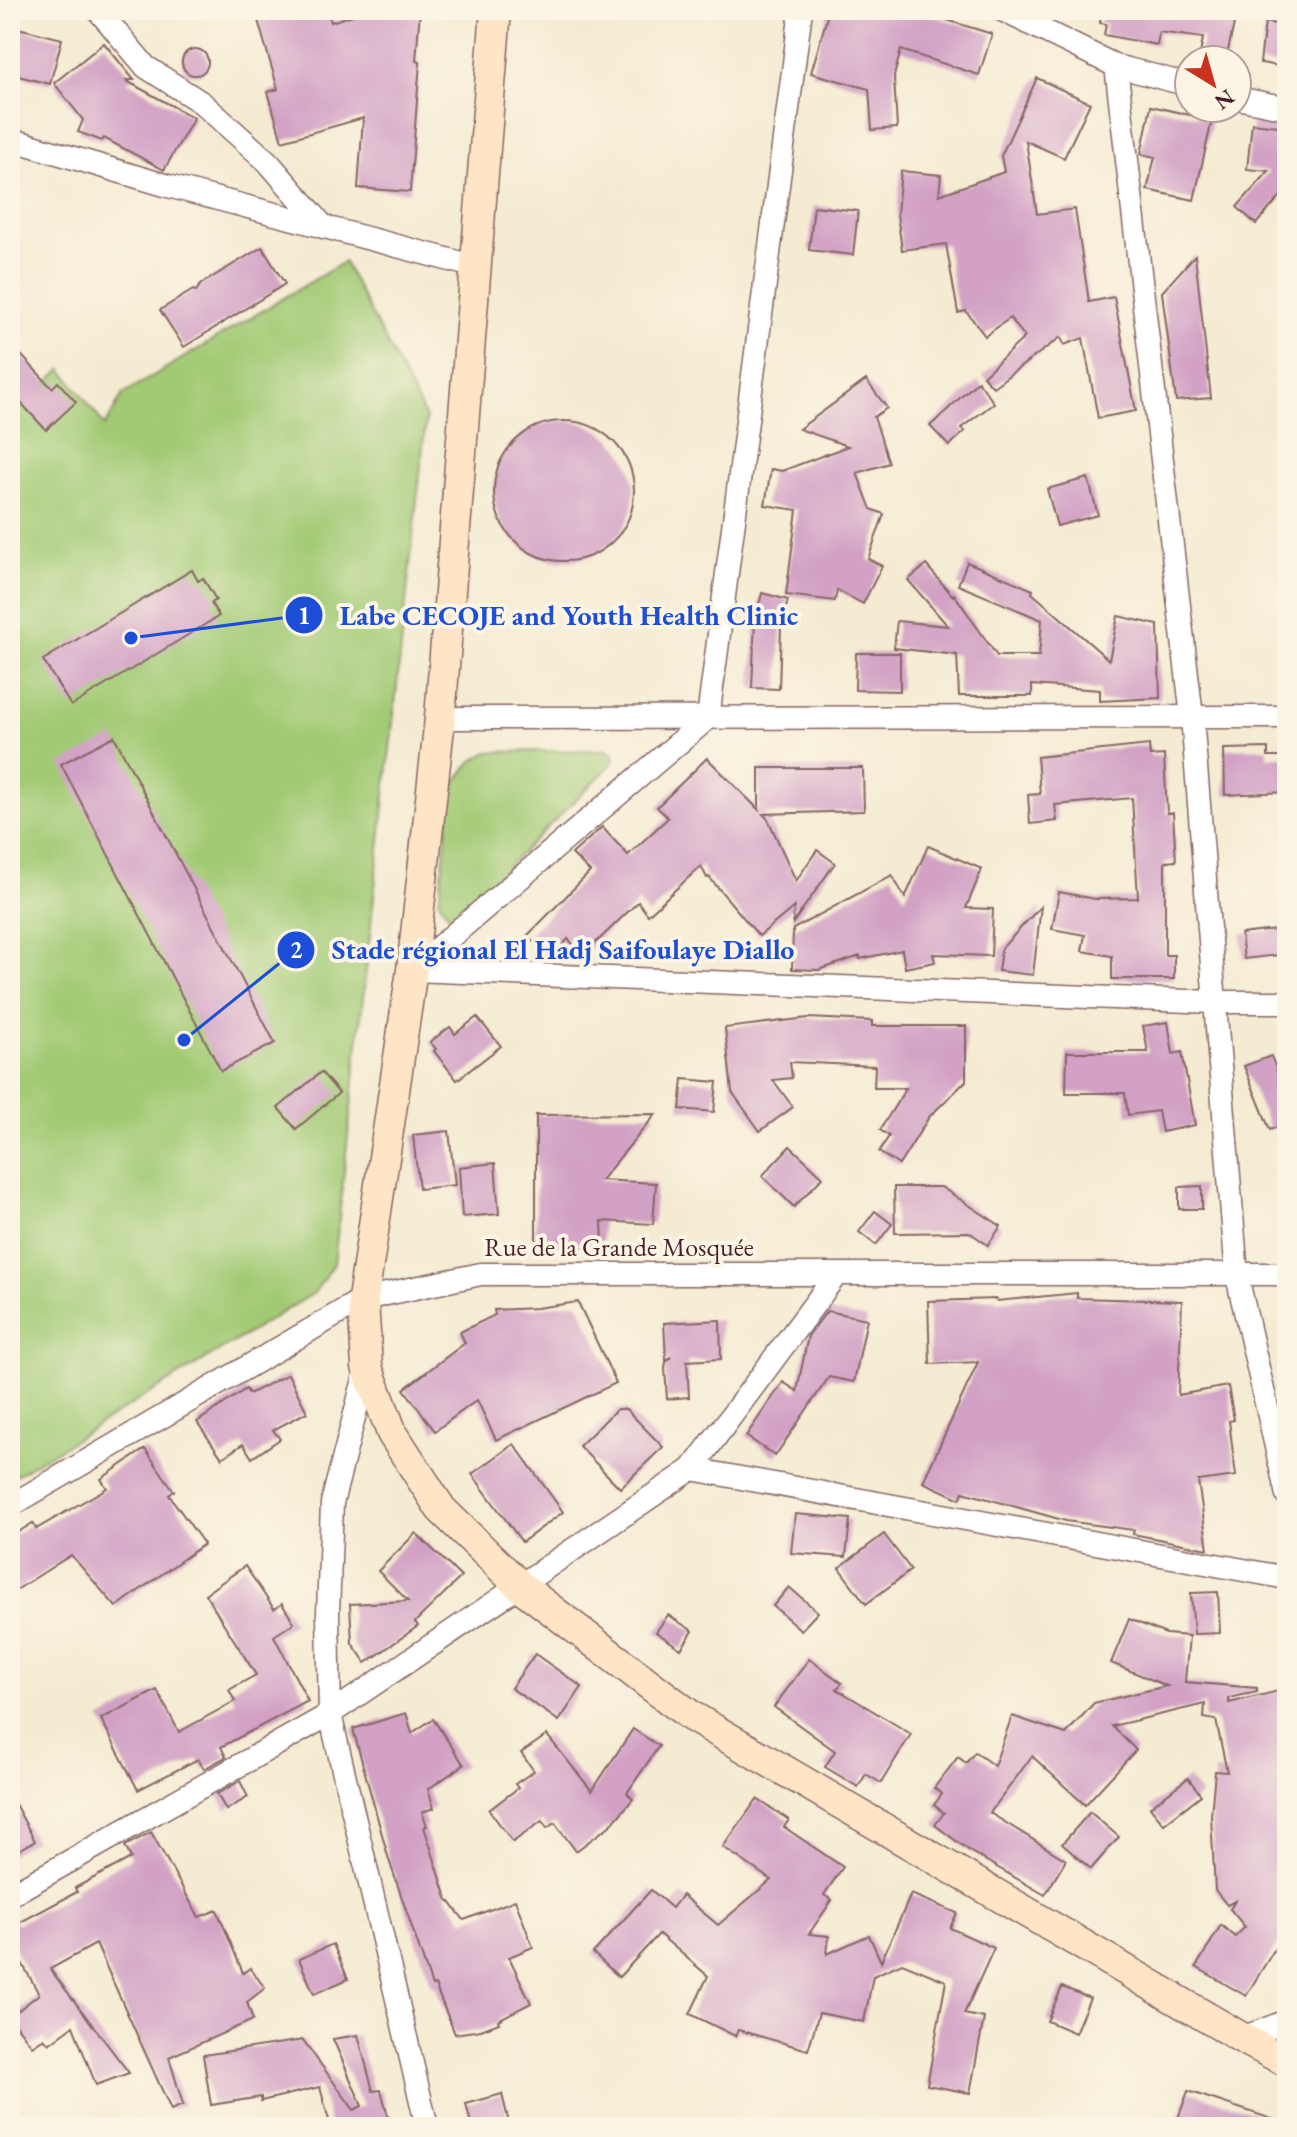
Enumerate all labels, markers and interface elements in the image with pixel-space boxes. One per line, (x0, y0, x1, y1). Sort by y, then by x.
north arrow (1173, 44, 1253, 124)
text: N (1209, 83, 1241, 117)
callout: Labe CECOJE and Youth Health Clinic (284, 589, 814, 641)
text: Labe CECOJE and Youth Health Clinic (340, 597, 798, 633)
text: 1 (298, 600, 310, 631)
callout: Stade régional El Hadj Saifoulaye Diallo (276, 924, 810, 976)
text: Stade régional El Hadj Saifoulaye Diallo (332, 931, 794, 967)
text: 2 (290, 934, 303, 965)
street label: Rue de la Grande Mosquée (484, 1230, 754, 1264)

